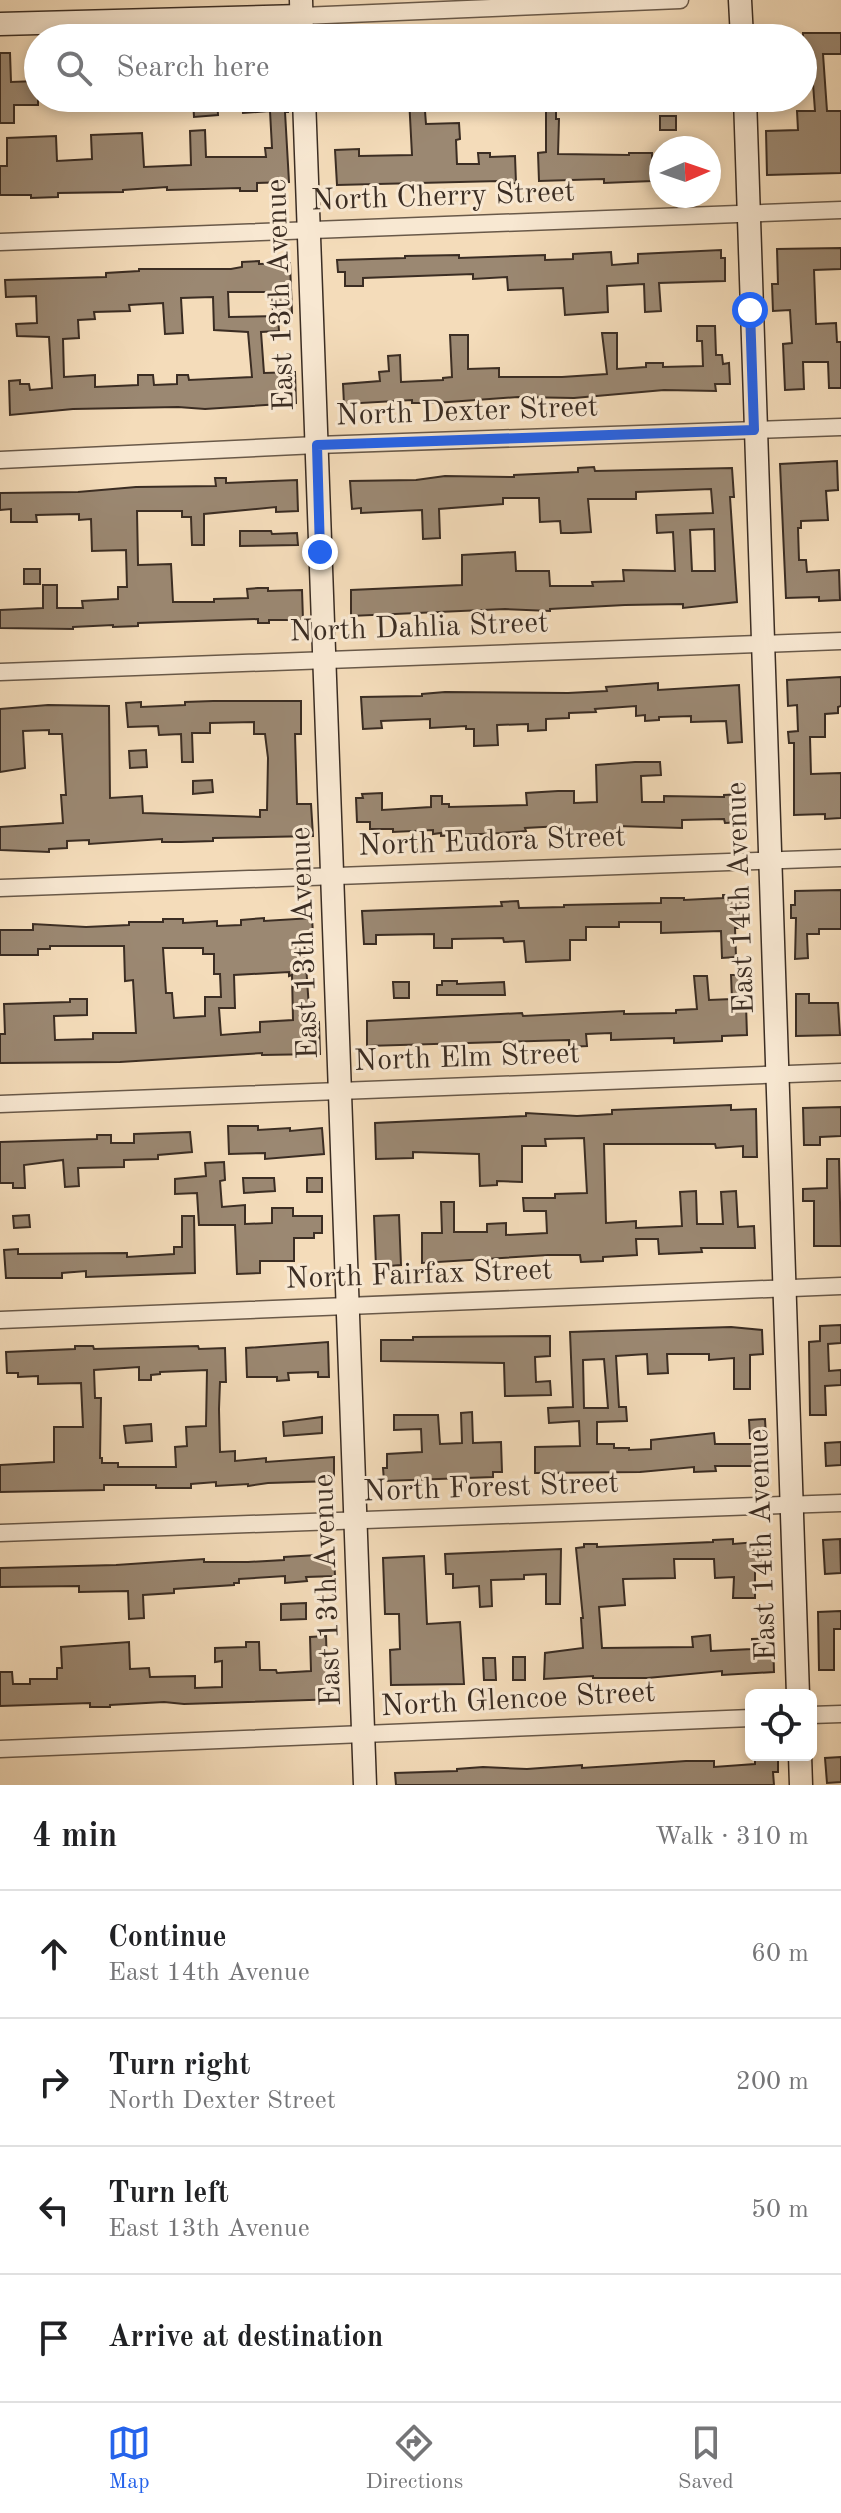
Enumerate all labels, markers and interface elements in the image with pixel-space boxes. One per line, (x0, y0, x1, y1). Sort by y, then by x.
search box (24, 24, 817, 112)
icon: search (52, 46, 96, 90)
text: Search here (116, 53, 270, 83)
north arrow (649, 136, 721, 208)
street label: North Cherry Street (310, 177, 576, 217)
street label: East 13th Avenue (262, 178, 300, 412)
route start (732, 292, 768, 328)
street label: North Dexter Street (335, 392, 599, 432)
route end (302, 534, 338, 570)
street label: North Dahlia Street (289, 608, 549, 648)
street label: East 14th Avenue (722, 781, 760, 1015)
street label: North Eudora Street (358, 822, 626, 862)
street label: East 13th Avenue (286, 826, 324, 1060)
street label: North Elm Street (354, 1039, 580, 1077)
street label: North Fairfax Street (285, 1255, 553, 1295)
street label: East 14th Avenue (744, 1428, 782, 1662)
street label: North Forest Street (363, 1469, 619, 1507)
street label: East 13th Avenue (309, 1473, 347, 1707)
street label: North Glencoe Street (380, 1678, 656, 1722)
map controls (745, 1689, 817, 1761)
button: locate (745, 1689, 817, 1761)
text: 4 min (32, 1820, 117, 1854)
text: Walk · 310 m (655, 1824, 809, 1850)
text: Continue (108, 1923, 227, 1953)
icon: ahead (32, 1932, 76, 1976)
text: 60 m (751, 1941, 809, 1967)
text: East 14th Avenue (108, 1960, 310, 1986)
text: Turn right (108, 2051, 250, 2081)
icon: right (32, 2060, 76, 2104)
text: 200 m (736, 2069, 809, 2095)
text: North Dexter Street (108, 2088, 336, 2114)
text: Turn left (108, 2179, 229, 2209)
icon: left (32, 2188, 76, 2232)
text: 50 m (751, 2197, 809, 2223)
text: East 13th Avenue (108, 2216, 310, 2242)
icon: arrive (32, 2316, 76, 2360)
text: Arrive at destination (108, 2323, 383, 2353)
tab: Map (107, 2421, 151, 2496)
tab: Directions (366, 2421, 463, 2496)
tab: Saved (678, 2421, 734, 2496)

